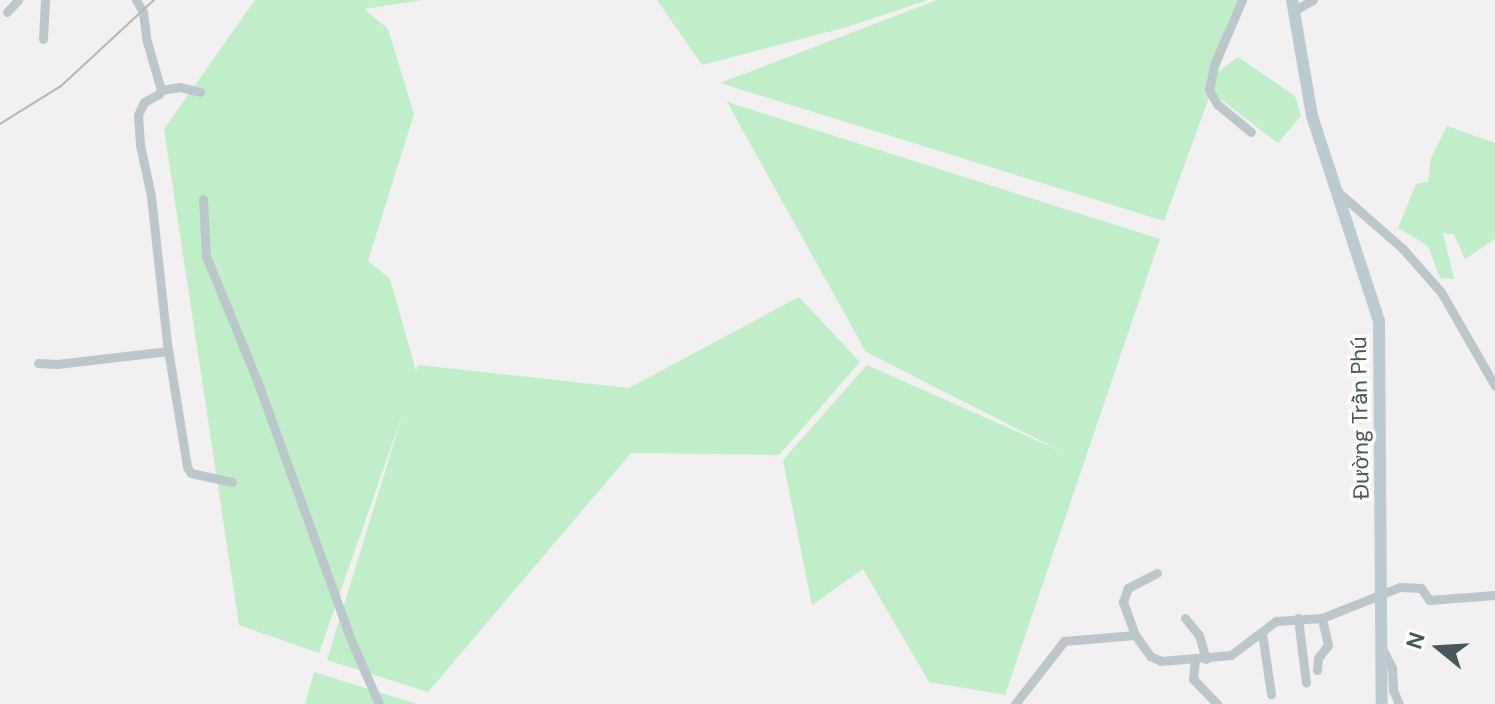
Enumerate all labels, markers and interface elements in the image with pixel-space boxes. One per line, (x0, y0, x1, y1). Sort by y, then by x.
street label: Đường Trần Phú (1345, 336, 1375, 500)
north arrow (1399, 608, 1479, 688)
text: N (1399, 628, 1432, 653)

